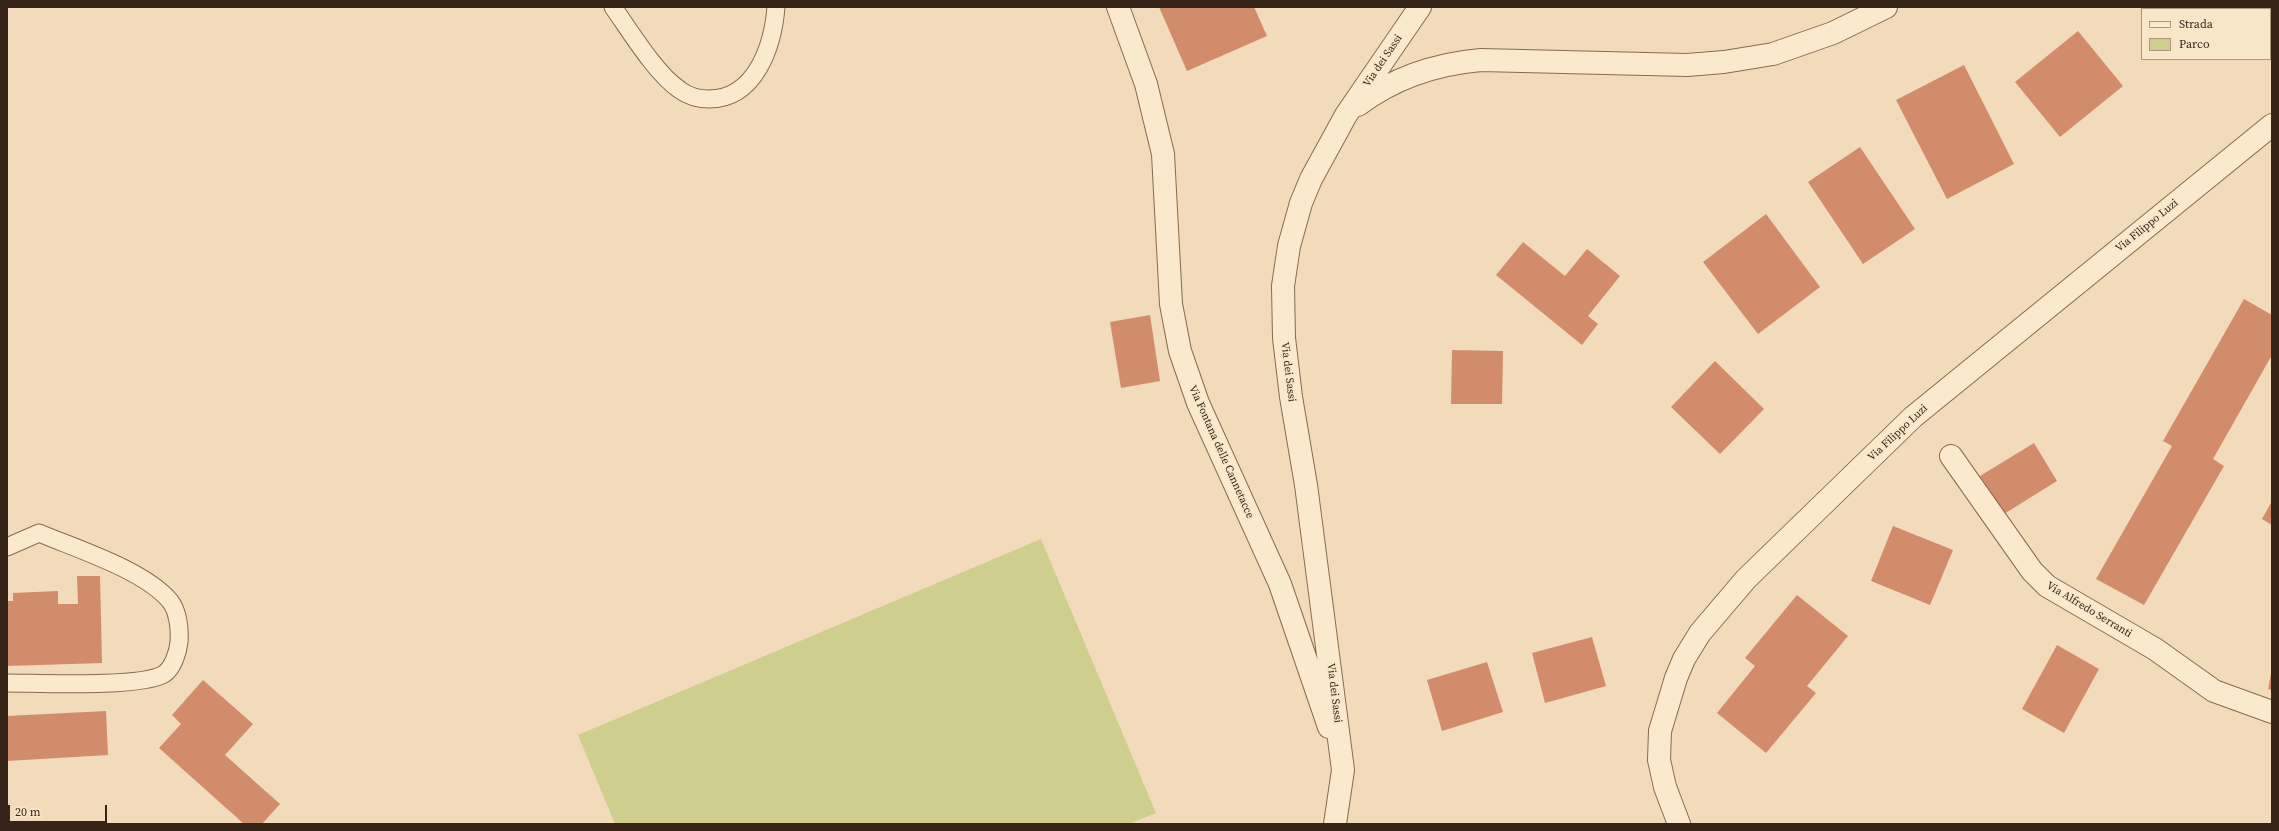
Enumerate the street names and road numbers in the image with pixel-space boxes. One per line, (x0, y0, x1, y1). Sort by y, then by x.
street label: Via dei Sassi (1361, 32, 1405, 90)
street label: Via Filippo Luzi (2113, 197, 2181, 255)
street label: Via dei Sassi (1278, 341, 1298, 403)
street label: Via Fontana delle Cannetacce (1186, 383, 1256, 521)
street label: Via Filippo Luzi (1865, 402, 1931, 464)
street label: Via Alfredo Serranti (2044, 579, 2134, 641)
street label: Via dei Sassi (1324, 662, 1344, 724)

